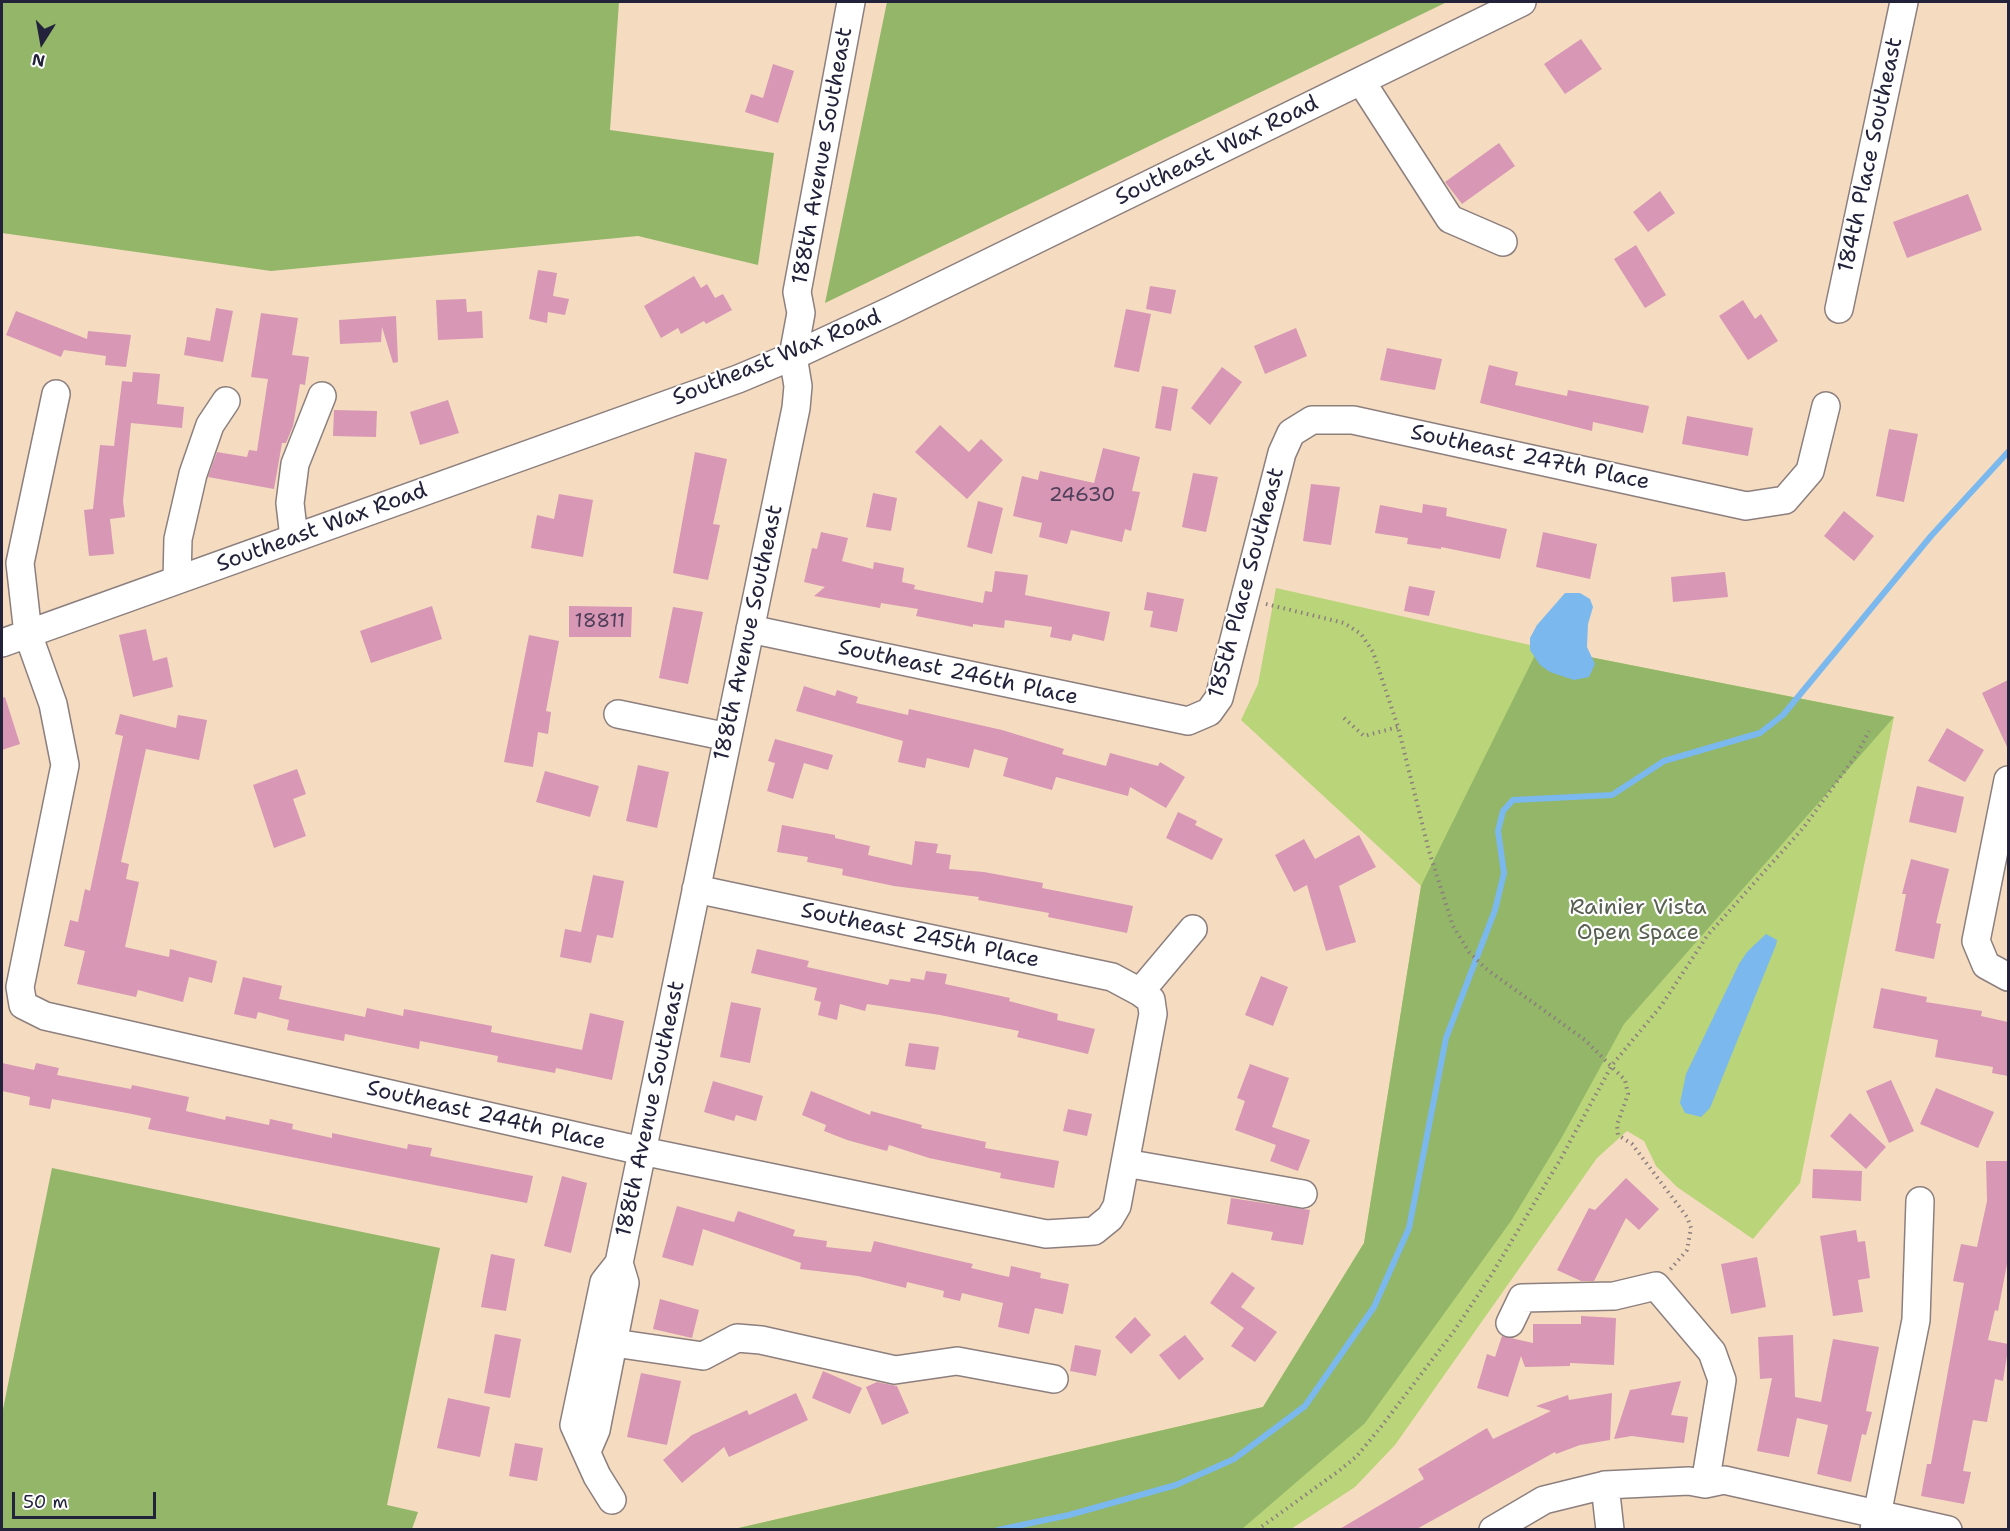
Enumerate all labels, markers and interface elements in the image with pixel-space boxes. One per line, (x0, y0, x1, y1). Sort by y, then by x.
north arrow (12, 12, 72, 72)
street label: 188th Avenue Southeast (787, 25, 859, 287)
street label: 184th Place Southeast (1833, 35, 1909, 275)
text: N (30, 49, 47, 72)
street label: Southeast Wax Road (1111, 90, 1323, 212)
street label: Southeast Wax Road (669, 304, 885, 412)
street label: Southeast 247th Place (1408, 420, 1652, 496)
street label: 185th Place Southeast (1203, 465, 1291, 701)
street label: Southeast Wax Road (213, 478, 431, 578)
house number: 24630 (1049, 484, 1115, 508)
street label: 188th Avenue Southeast (709, 503, 789, 763)
house number: 18811 (575, 610, 625, 634)
street label: Southeast 246th Place (836, 635, 1080, 711)
park label: Rainier Vista Open Space (1569, 895, 1707, 946)
street label: Southeast 245th Place (798, 898, 1042, 974)
street label: 188th Avenue Southeast (611, 979, 691, 1239)
street label: Southeast 244th Place (364, 1076, 608, 1156)
scale bar (15, 1480, 159, 1518)
text: 50 m (23, 1490, 68, 1514)

